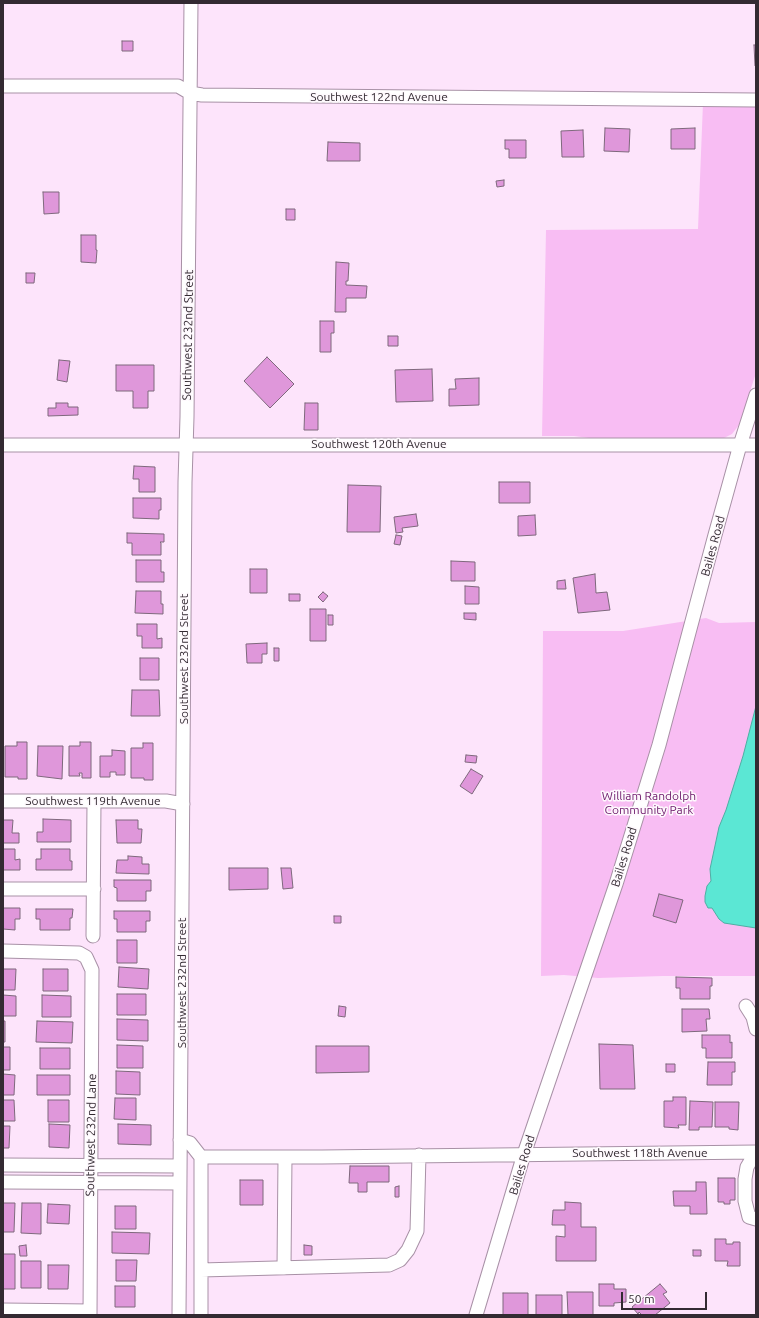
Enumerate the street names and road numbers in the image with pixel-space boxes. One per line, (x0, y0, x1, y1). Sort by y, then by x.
street label: Southwest 122nd Avenue (310, 90, 448, 104)
street label: Southwest 232nd Street (180, 270, 196, 400)
street label: Southwest 120th Avenue (311, 437, 447, 451)
street label: Bailes Road (698, 514, 728, 578)
street label: Southwest 232nd Street (177, 594, 191, 724)
street label: Southwest 119th Avenue (25, 794, 161, 808)
street label: Bailes Road (608, 825, 640, 889)
street label: Southwest 232nd Street (175, 918, 189, 1048)
street label: Southwest 232nd Lane (83, 1073, 99, 1197)
street label: Bailes Road (506, 1133, 538, 1197)
street label: Southwest 118th Avenue (572, 1146, 708, 1160)

